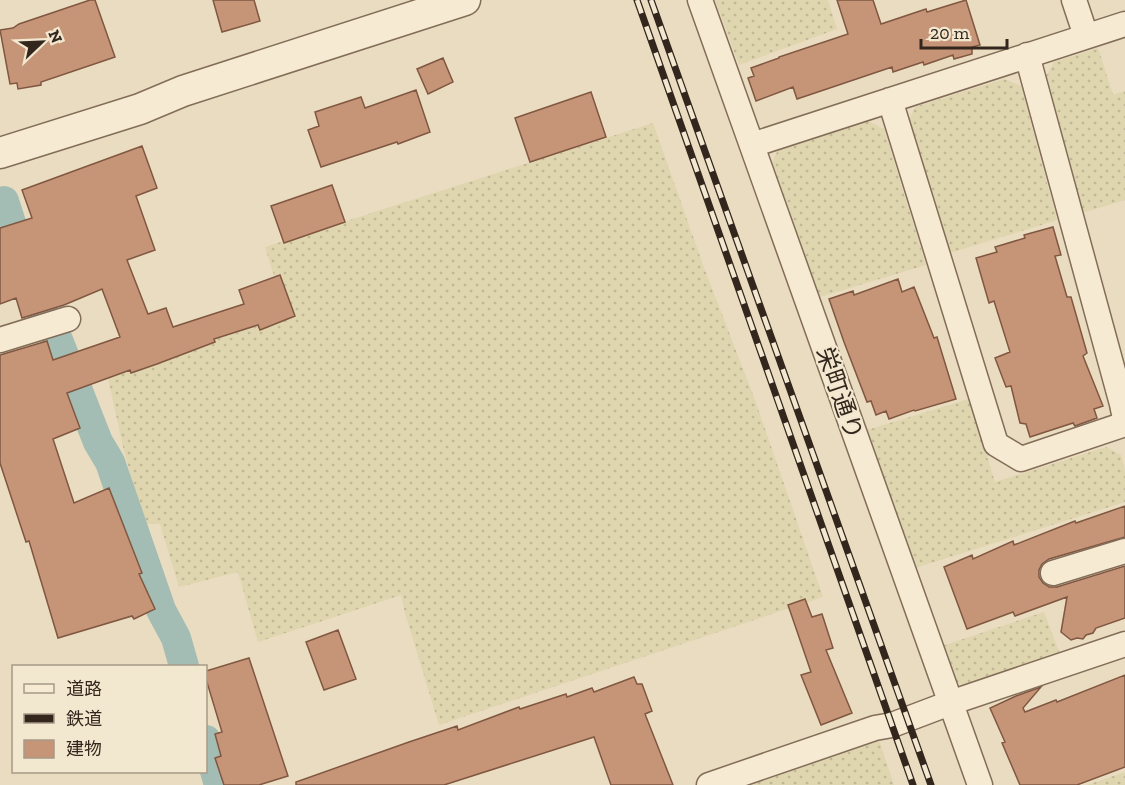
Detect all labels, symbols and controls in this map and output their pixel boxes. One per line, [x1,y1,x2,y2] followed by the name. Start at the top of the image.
[12,12,72,72] north arrow
[921,12,1006,50] scale bar
[930,22,970,44] text: 20 m
[44,27,66,46] text: N
[811,343,869,443] street label: 栄町通り
[12,665,207,773] legend
[66,678,102,700] text: 道路
[66,708,102,730] text: 鉄道
[66,738,102,760] text: 建物

